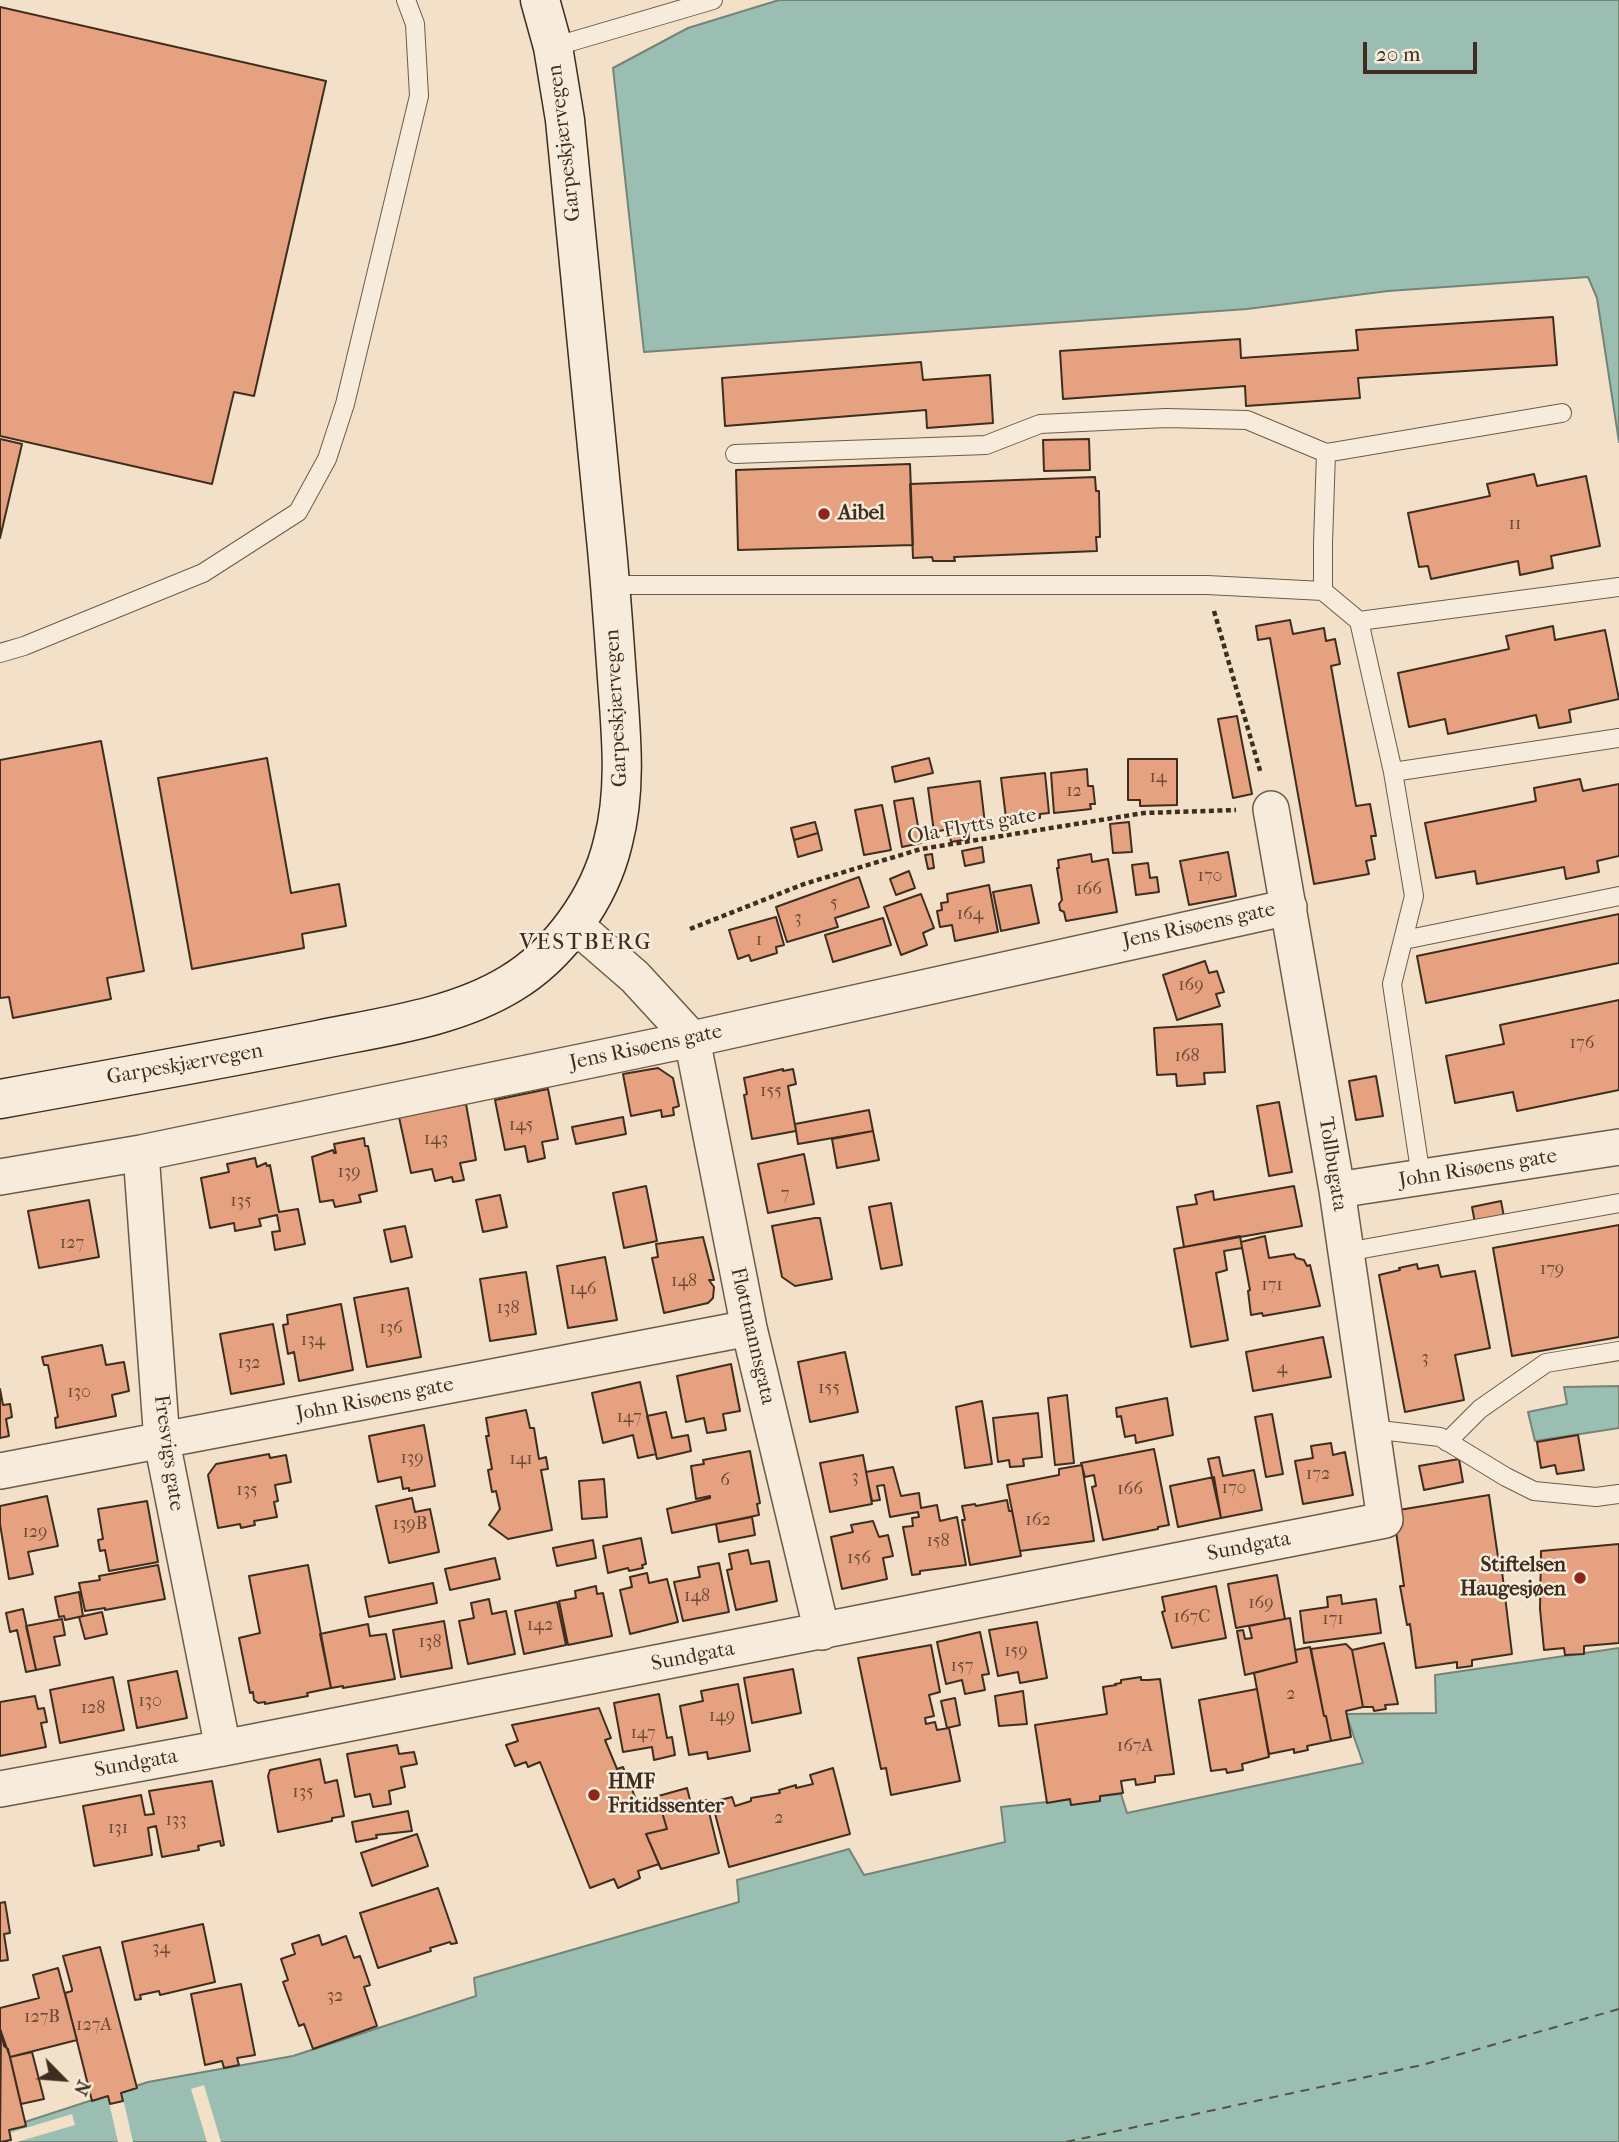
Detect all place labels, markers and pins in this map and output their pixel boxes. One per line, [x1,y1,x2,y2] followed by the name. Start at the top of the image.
[838,501,885,527] place label: Aibel
[816,506,832,522] marker: Aibel
[1460,1553,1566,1603] place label: Stiftelsen Haugesjøen
[1572,1570,1588,1586] marker: Stiftelsen Haugesjøen
[608,1770,724,1820] place label: HMF Fritidssenter
[586,1787,602,1803] marker: HMF Fritidssenter

